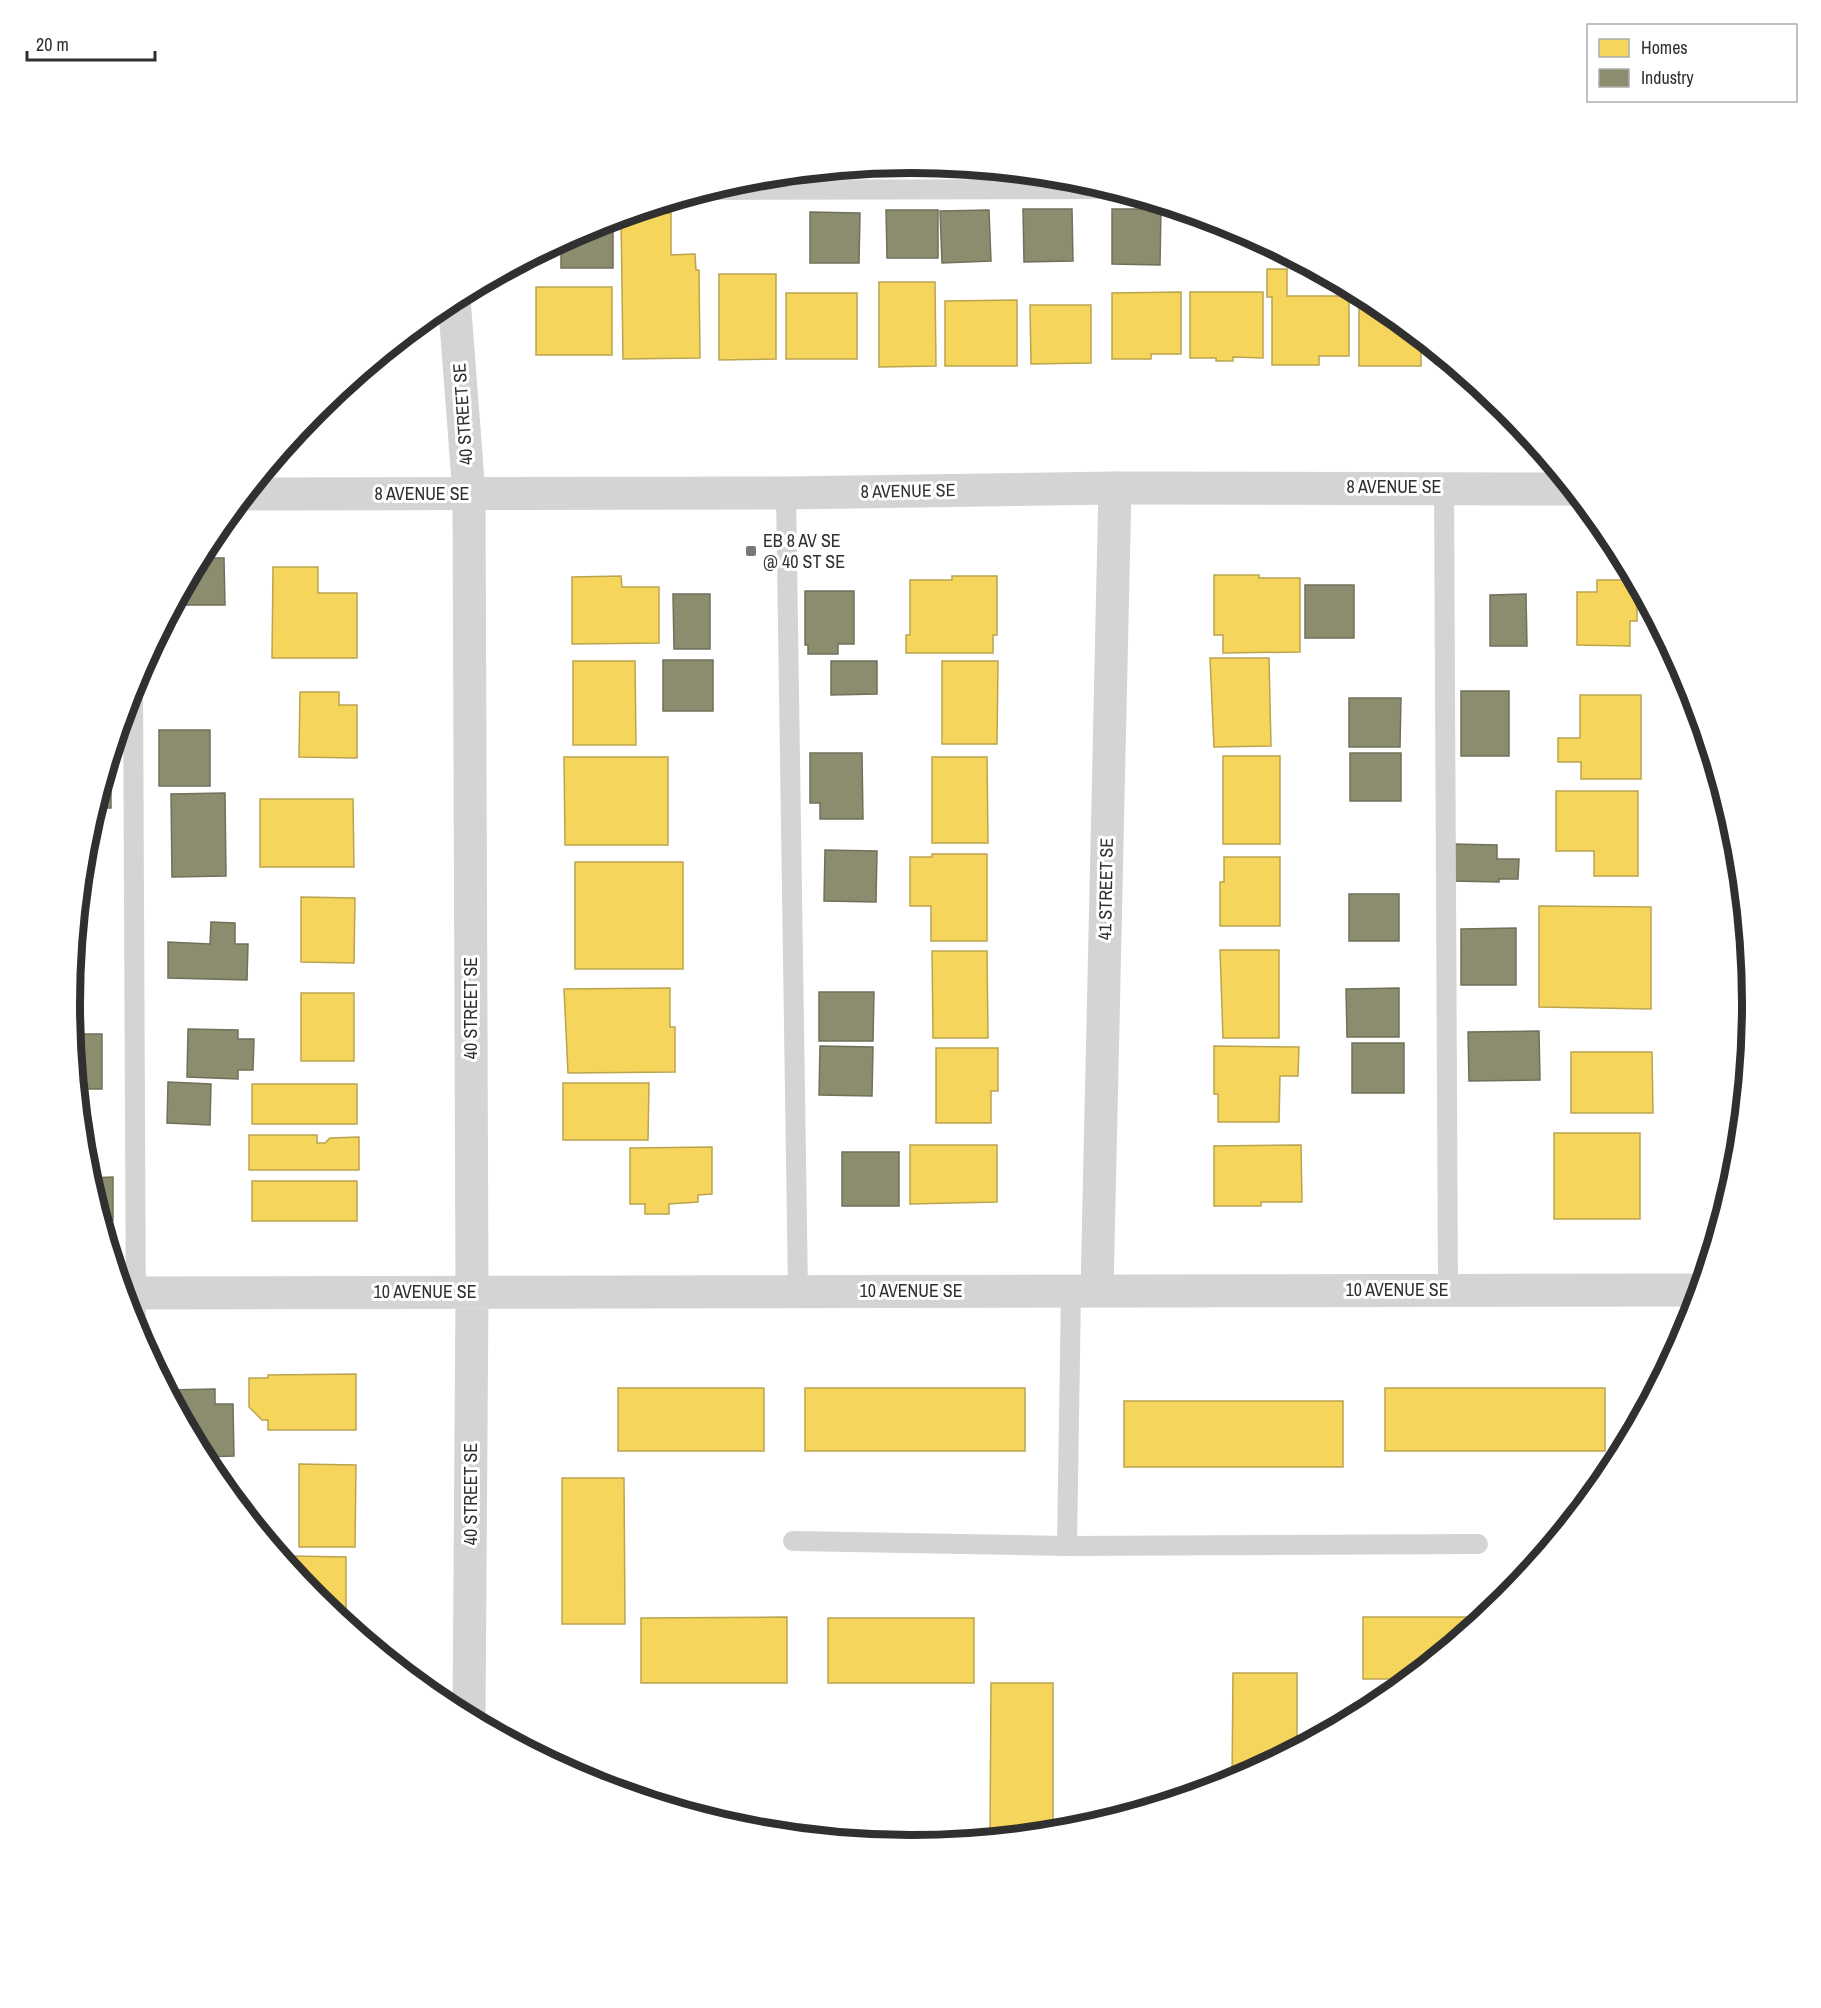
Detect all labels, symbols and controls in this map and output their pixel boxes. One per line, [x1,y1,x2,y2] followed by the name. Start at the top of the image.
[27,24,154,62] scale bar
[1587,24,1797,102] legend
[36,32,69,57] text: 20 m
[1641,35,1688,60] text: Homes
[1641,65,1694,90] text: Industry
[446,362,479,466] street label: 40 STREET SE
[1347,474,1441,499] street label: 8 AVENUE SE
[860,477,956,504] street label: 8 AVENUE SE
[375,481,469,506] street label: 8 AVENUE SE
[763,528,845,574] place label: EB 8 AV SE @ 40 ST SE
[744,544,758,558] marker: EB 8 AV SE @ 40 ST SE
[1092,838,1119,940] street label: 41 STREET SE
[458,957,483,1059] street label: 40 STREET SE
[1345,1277,1449,1302] street label: 10 AVENUE SE
[859,1278,963,1303] street label: 10 AVENUE SE
[373,1279,477,1304] street label: 10 AVENUE SE
[458,1443,483,1545] street label: 40 STREET SE

